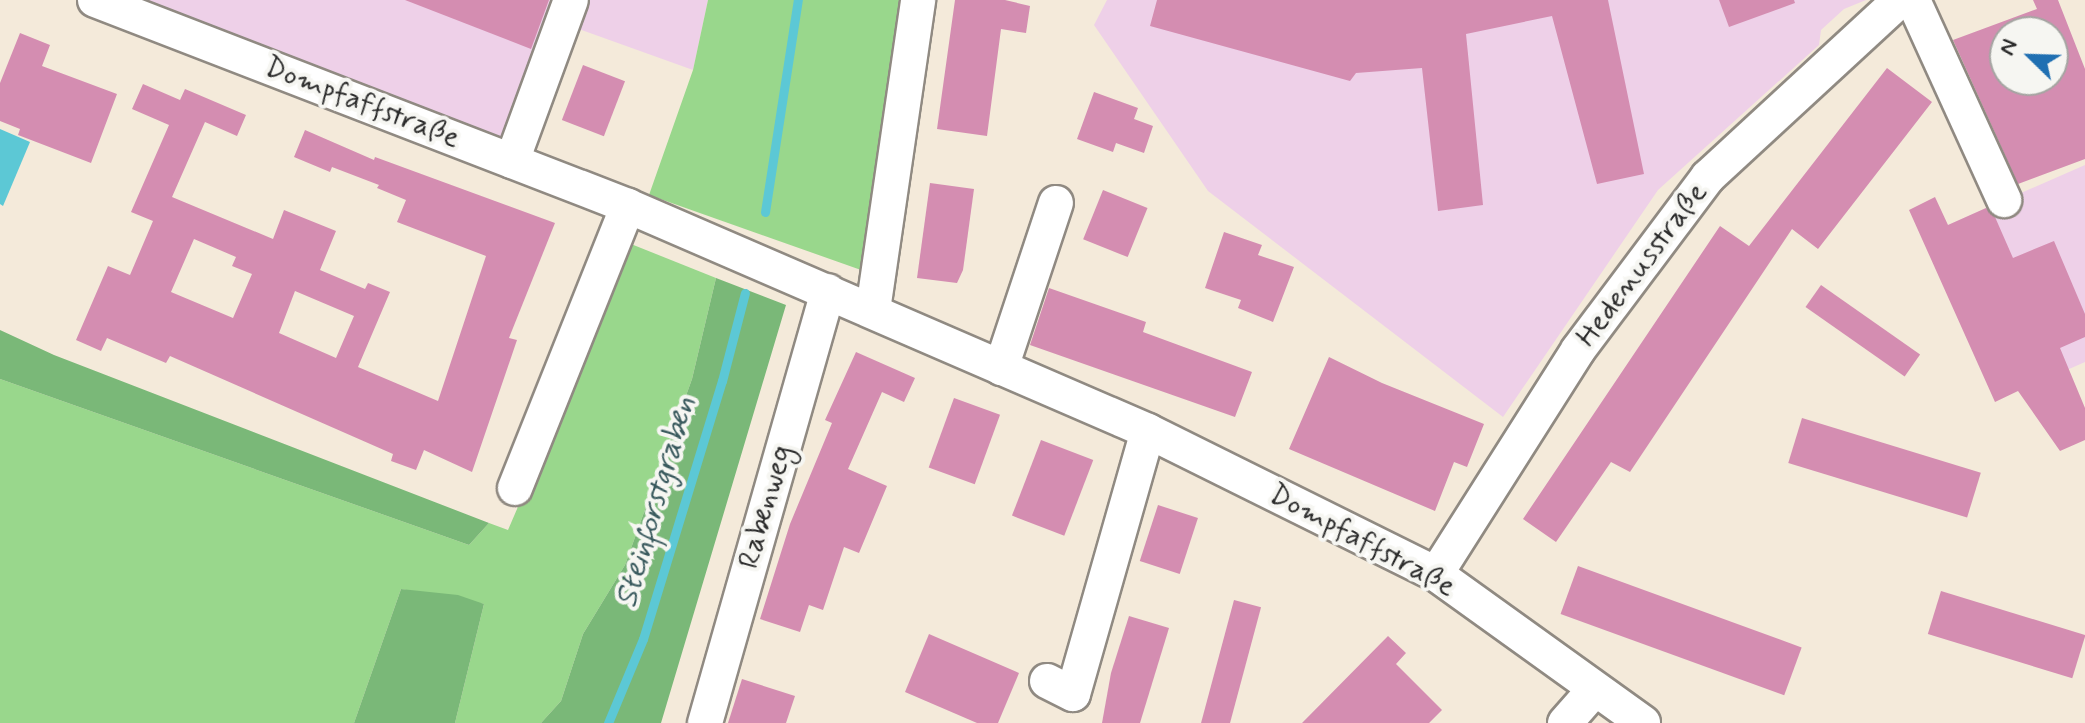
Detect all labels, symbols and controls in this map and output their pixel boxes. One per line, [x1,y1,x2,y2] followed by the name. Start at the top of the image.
[1989,16,2069,96] north arrow
[1993,35,2024,60] text: N
[259,49,465,157] street label: Dompfaffstraße
[1569,176,1715,354] street label: Hedenusstraße
[608,392,704,612] water label: Steinforstgraben
[731,441,801,573] street label: Rabenweg
[1262,477,1462,605] street label: Dompfaffstraße

